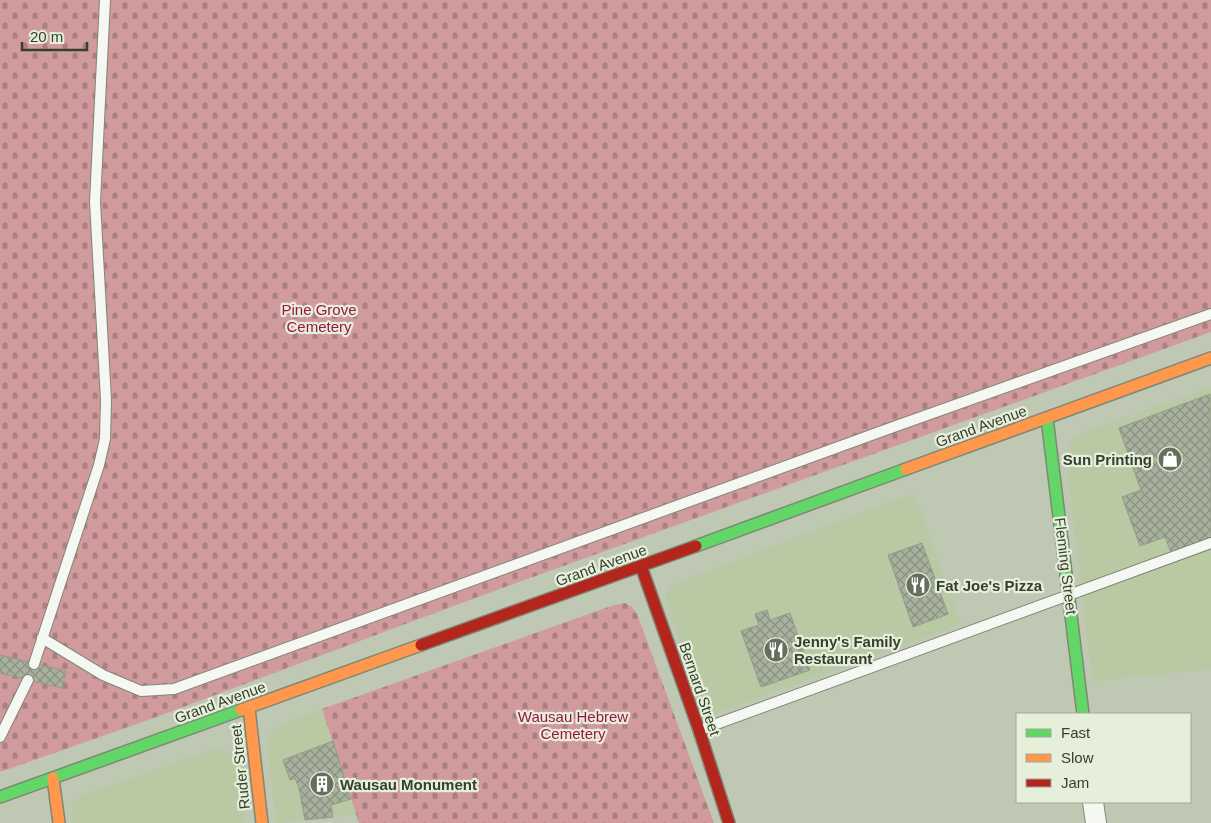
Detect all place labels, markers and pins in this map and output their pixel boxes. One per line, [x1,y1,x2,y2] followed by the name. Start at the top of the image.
[1157,446,1183,472] shop icon: Sun Printing
[1063,451,1152,468] place label: Sun Printing
[905,572,931,598] restaurant icon: Fat Joe's Pizza
[936,577,1043,594] place label: Fat Joe's Pizza
[794,633,902,667] place label: Jenny's Family Restaurant
[763,637,789,663] restaurant icon: Jenny's Family Restaurant
[309,771,335,797] building icon: Wausau Monument
[340,776,477,793] place label: Wausau Monument

